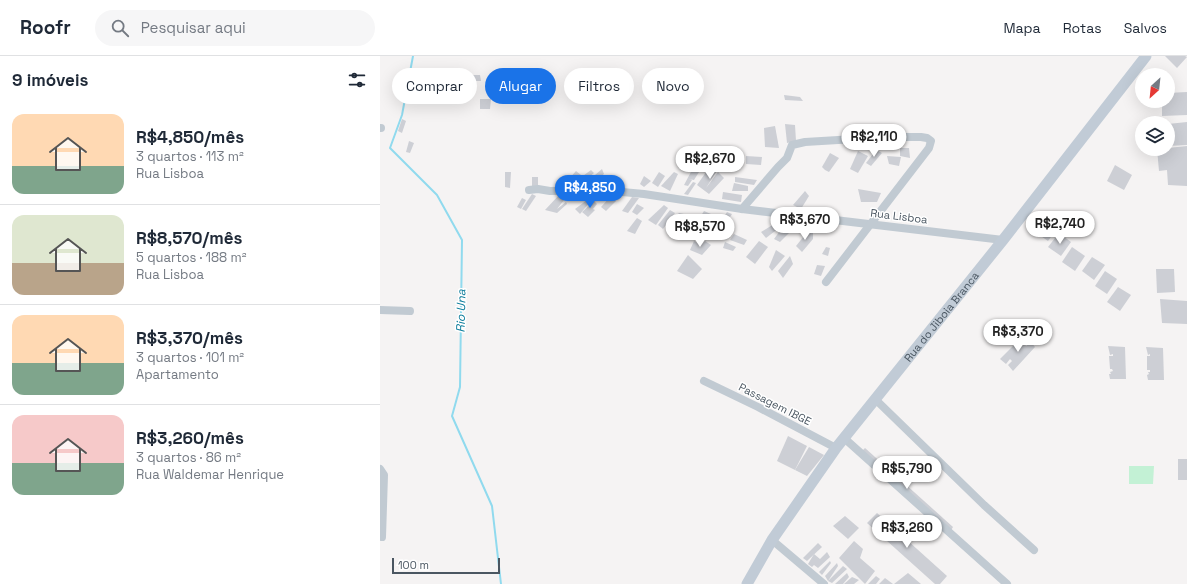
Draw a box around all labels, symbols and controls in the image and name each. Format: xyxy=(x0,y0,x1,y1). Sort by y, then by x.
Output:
search box xyxy=(95,10,375,46)
text: Roofr xyxy=(20,15,71,40)
icon: search xyxy=(109,17,131,39)
text: Pesquisar aqui xyxy=(141,18,246,37)
text: Mapa xyxy=(1003,19,1041,37)
text: Rotas xyxy=(1063,19,1102,37)
text: Salvos xyxy=(1124,19,1167,37)
chip: Comprar xyxy=(392,68,477,104)
chip: Alugar xyxy=(485,68,556,104)
chip: Filtros xyxy=(564,68,634,104)
chip: Novo xyxy=(642,68,704,104)
north arrow xyxy=(1135,68,1175,108)
map controls xyxy=(1135,68,1175,156)
text: 9 imóveis xyxy=(12,69,88,91)
icon: filters xyxy=(346,69,368,91)
button: layers xyxy=(1135,116,1175,156)
pin: R$2,110 xyxy=(837,124,911,158)
text: R$4,850/mês xyxy=(136,126,244,148)
text: R$2,110 xyxy=(850,128,898,145)
icon: home xyxy=(44,130,92,178)
pin: R$2,670 xyxy=(673,146,747,180)
text: 3 quartos · 113 m² xyxy=(136,148,244,165)
text: R$2,670 xyxy=(685,150,735,167)
text: Rua Lisboa xyxy=(136,165,204,182)
pin: R$4,850 xyxy=(553,175,627,209)
text: R$4,850 xyxy=(564,179,616,196)
street label: Rua Lisboa xyxy=(870,206,929,227)
pin: R$3,670 xyxy=(768,207,842,241)
text: R$3,670 xyxy=(779,211,831,228)
pin: R$2,740 xyxy=(1023,211,1097,245)
pin: R$8,570 xyxy=(663,214,737,248)
text: R$2,740 xyxy=(1035,215,1085,232)
text: R$8,570 xyxy=(675,218,725,235)
text: R$8,570/mês xyxy=(136,227,242,249)
icon: home xyxy=(44,231,92,279)
text: 5 quartos · 188 m² xyxy=(136,249,247,266)
text: Rua Lisboa xyxy=(136,266,204,283)
street label: Rua do Jiboia Branca xyxy=(901,268,982,365)
water label: Rio Una xyxy=(453,289,469,333)
pin: R$3,370 xyxy=(981,319,1055,353)
text: R$3,370 xyxy=(992,323,1044,340)
text: R$3,370/mês xyxy=(136,327,243,349)
icon: home xyxy=(44,331,92,379)
text: 3 quartos · 101 m² xyxy=(136,349,244,366)
text: Apartamento xyxy=(136,366,219,383)
street label: Passagem IBGE xyxy=(736,380,814,428)
text: R$3,260/mês xyxy=(136,427,244,449)
icon: home xyxy=(44,431,92,479)
text: 3 quartos · 86 m² xyxy=(136,449,241,466)
pin: R$5,790 xyxy=(870,456,944,490)
text: R$5,790 xyxy=(882,460,932,477)
text: Rua Waldemar Henrique xyxy=(136,466,284,483)
pin: R$3,260 xyxy=(870,515,944,549)
text: R$3,260 xyxy=(881,519,933,536)
scale bar xyxy=(392,556,500,575)
text: 100 m xyxy=(398,558,429,572)

